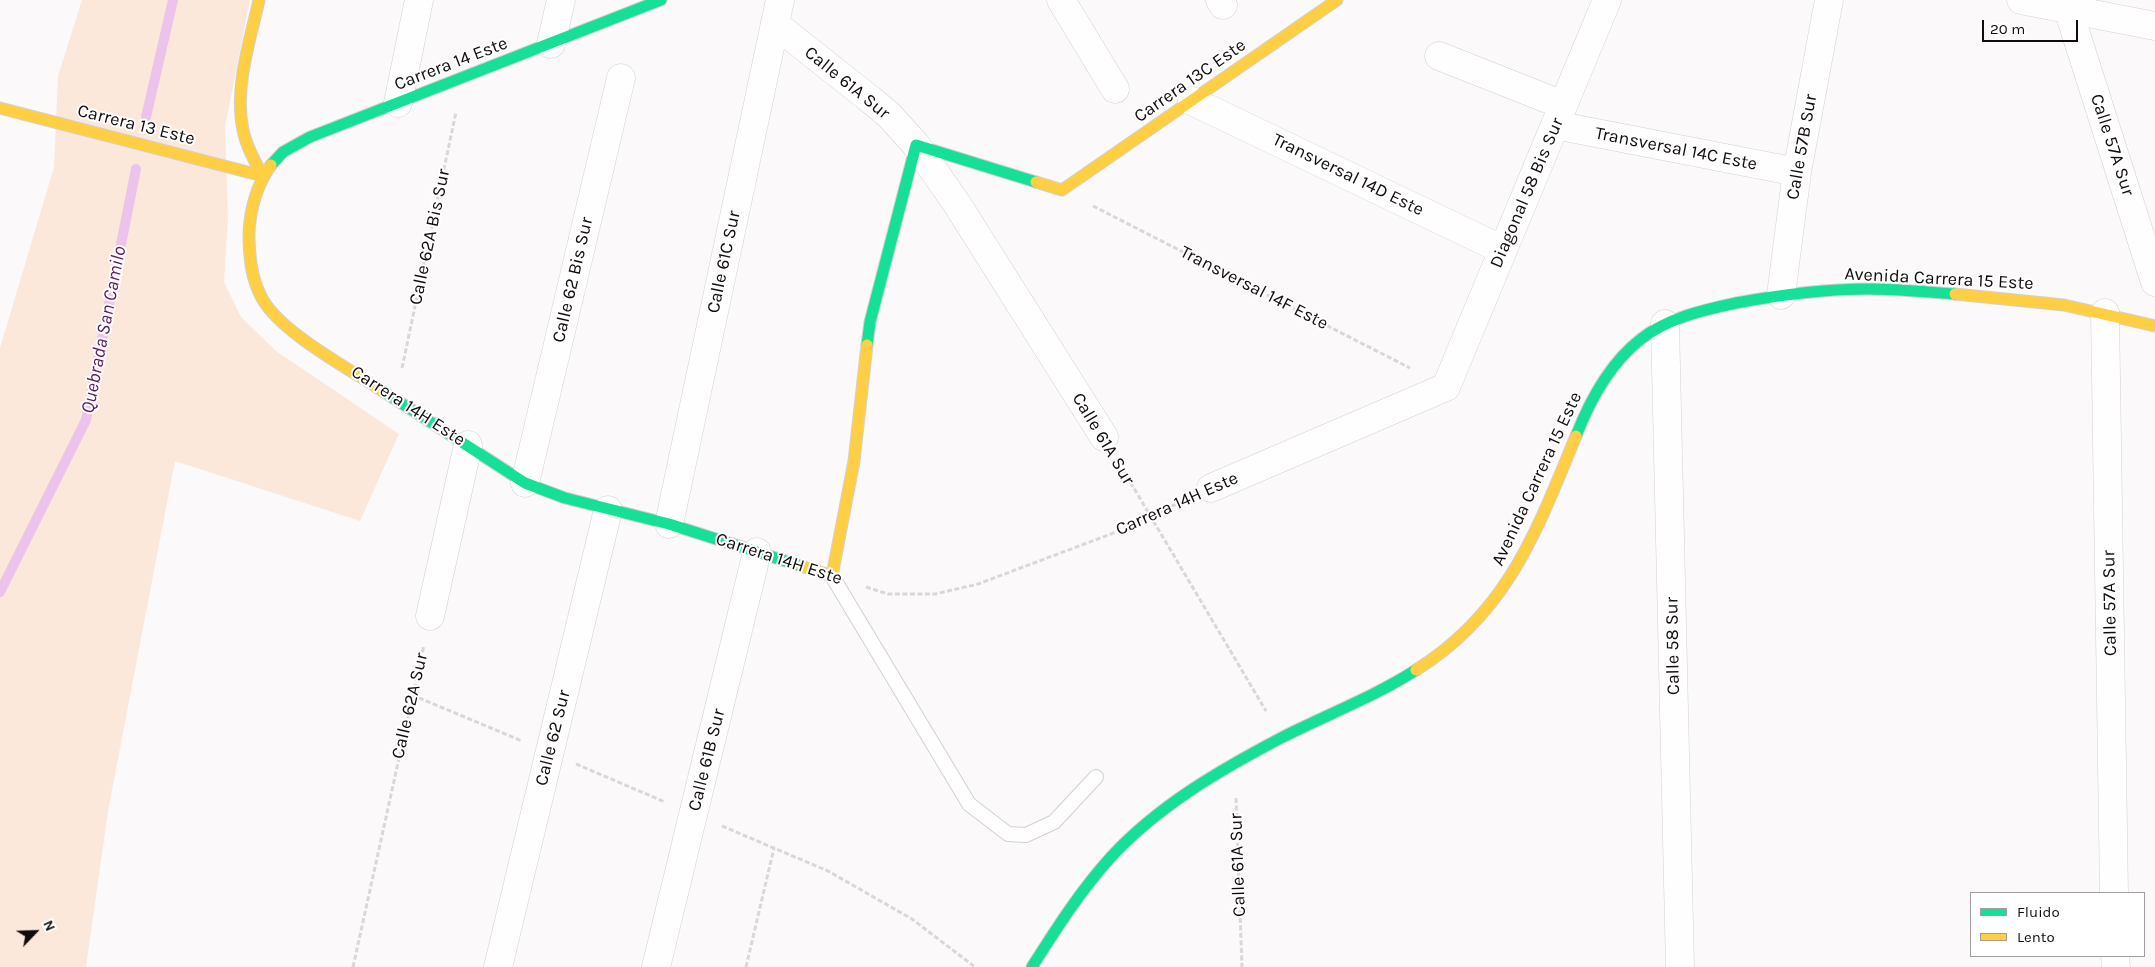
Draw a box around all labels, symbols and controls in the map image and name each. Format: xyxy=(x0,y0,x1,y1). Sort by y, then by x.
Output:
scale bar xyxy=(1985,10,2081,42)
text: 20 m xyxy=(1990,20,2025,38)
street label: Carrera 14 Este xyxy=(391,32,511,96)
street label: Carrera 13C Este xyxy=(1130,34,1250,128)
street label: Calle 61A Sur xyxy=(800,42,894,124)
street label: Calle 57A Sur xyxy=(2085,91,2139,199)
street label: Calle 57B Sur xyxy=(1782,92,1822,202)
street label: Carrera 13 Este xyxy=(75,100,197,150)
street label: Diagonal 58 Bis Sur xyxy=(1486,115,1568,271)
street label: Transversal 14C Este xyxy=(1593,123,1759,175)
street label: Transversal 14D Este xyxy=(1269,129,1427,221)
street label: Calle 62A Bis Sur xyxy=(405,167,455,307)
street label: Calle 61C Sur xyxy=(703,209,745,315)
street label: Calle 62 Bis Sur xyxy=(548,215,598,345)
street label: Transversal 14F Este xyxy=(1176,241,1332,335)
water label: Quebrada San Camilo xyxy=(77,245,131,415)
street label: Avenida Carrera 15 Este xyxy=(1844,263,2034,295)
street label: Carrera 14H Este xyxy=(347,361,469,451)
street label: Calle 61A Sur xyxy=(1067,389,1139,489)
street label: Avenida Carrera 15 Este xyxy=(1487,389,1587,569)
street label: Carrera 14H Este xyxy=(1112,467,1242,541)
street label: Carrera 14H Este xyxy=(713,528,845,590)
street label: Calle 57A Sur xyxy=(2098,550,2122,656)
street label: Calle 58 Sur xyxy=(1661,597,1685,695)
street label: Calle 62A Sur xyxy=(387,651,433,761)
street label: Calle 62 Sur xyxy=(531,688,575,788)
street label: Calle 61B Sur xyxy=(684,707,730,813)
street label: Calle 61A Sur xyxy=(1225,813,1251,917)
legend xyxy=(1970,892,2145,957)
text: Fluido xyxy=(2017,903,2060,921)
north arrow xyxy=(10,907,60,957)
text: N xyxy=(39,918,59,934)
text: Lento xyxy=(2017,928,2055,946)

